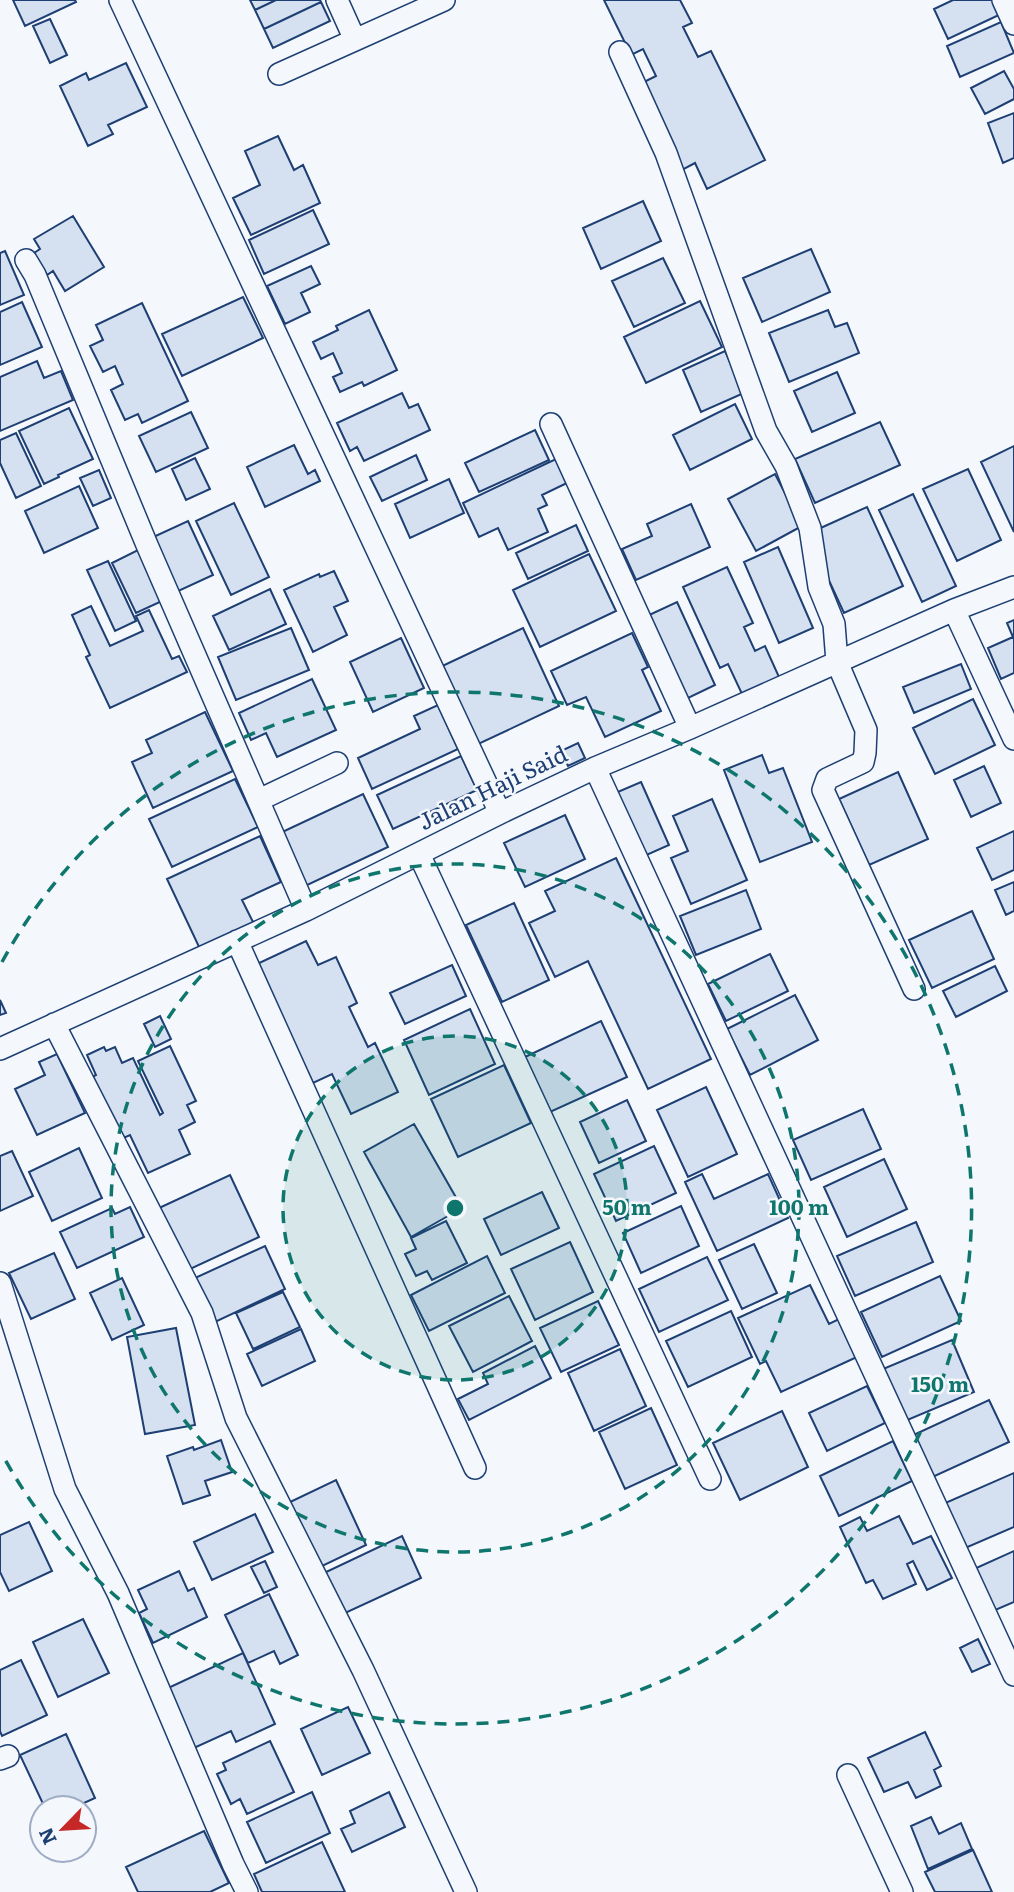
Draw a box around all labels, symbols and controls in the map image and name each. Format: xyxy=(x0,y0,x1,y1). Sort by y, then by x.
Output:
street label: Jalan Haji Said xyxy=(412,735,573,837)
text: 50 m xyxy=(602,1190,652,1221)
text: 100 m xyxy=(769,1190,829,1221)
centre of rings xyxy=(443,1196,467,1220)
text: 150 m xyxy=(911,1367,969,1398)
north arrow xyxy=(28,1794,98,1864)
text: N xyxy=(31,1823,63,1850)

